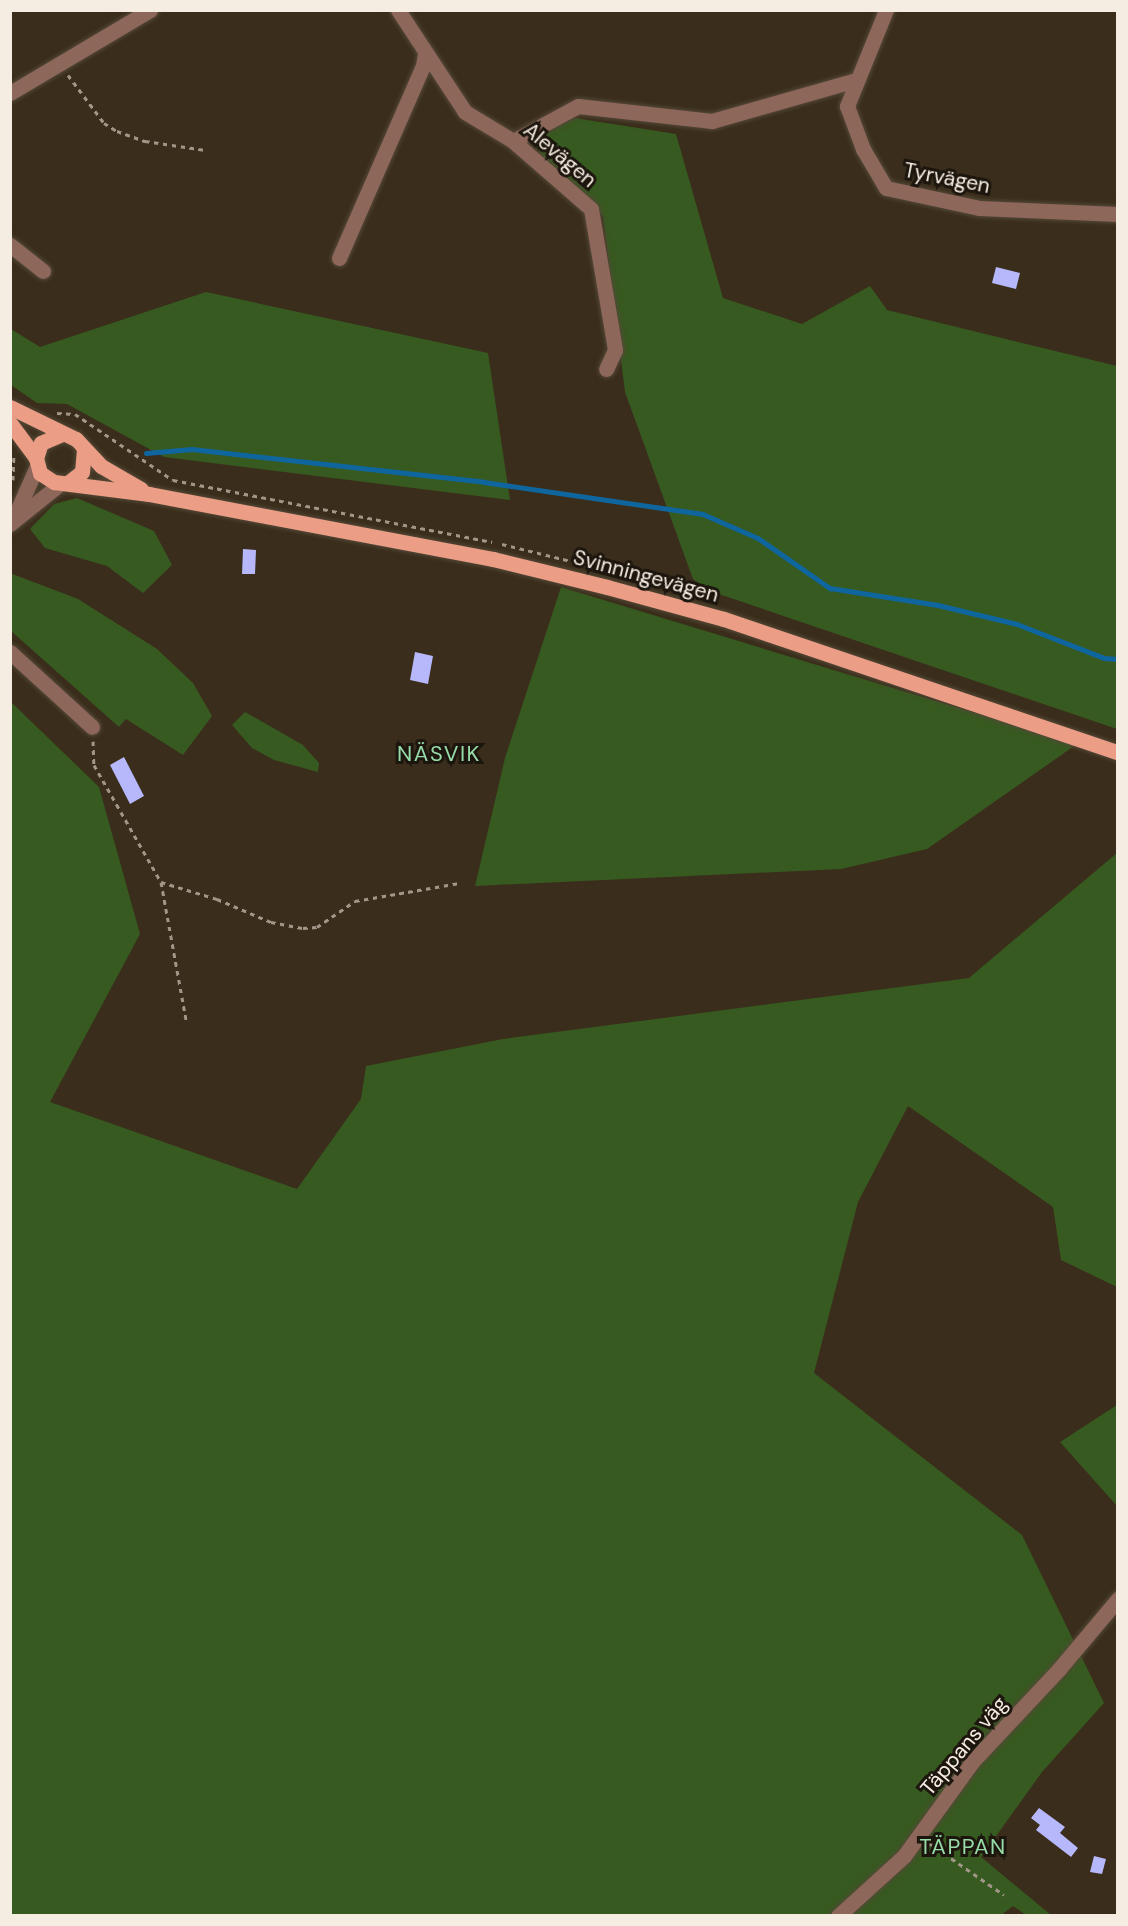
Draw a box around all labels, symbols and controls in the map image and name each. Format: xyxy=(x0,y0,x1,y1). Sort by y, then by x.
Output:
street label: Alevägen xyxy=(518,117,602,193)
street label: Tyrvägen xyxy=(902,157,992,199)
street label: Svinningevägen xyxy=(571,544,721,608)
district label: NÄSVIK xyxy=(397,741,481,767)
street label: Täppans väg xyxy=(915,1691,1013,1801)
district label: TÄPPAN xyxy=(919,1834,1007,1860)

